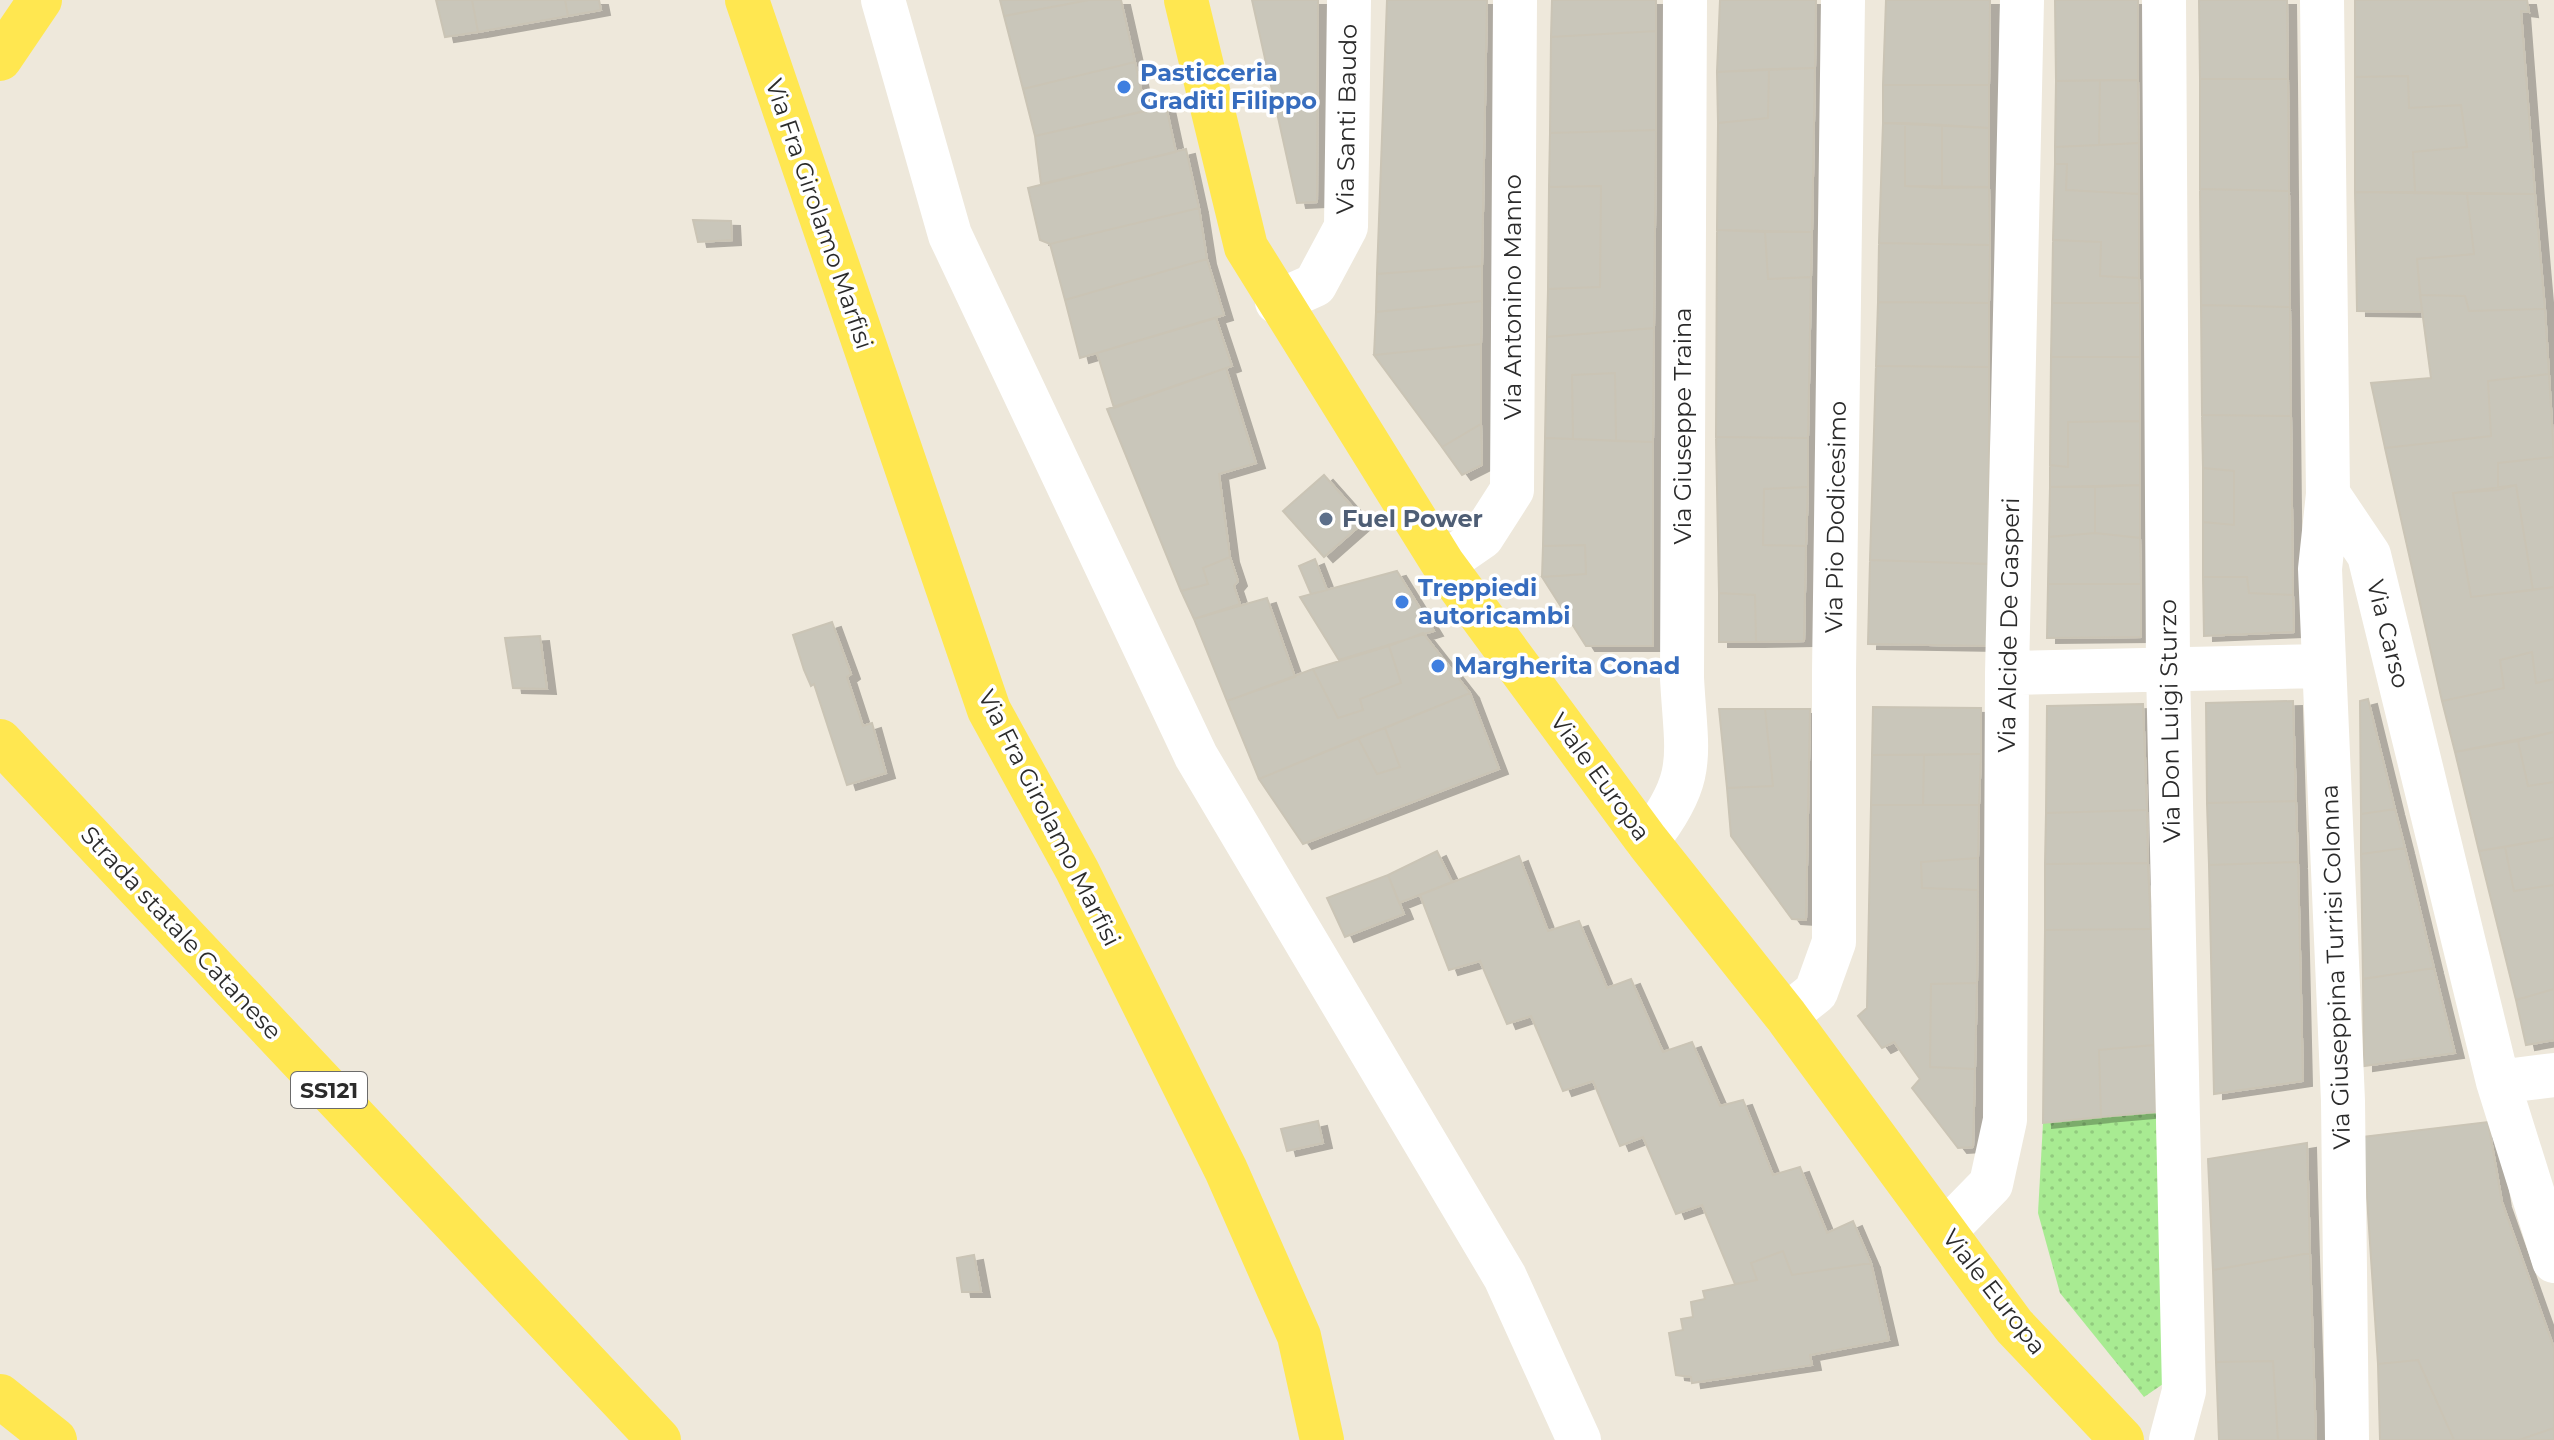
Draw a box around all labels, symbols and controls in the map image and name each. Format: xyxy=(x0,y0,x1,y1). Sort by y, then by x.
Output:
street label: Via Santi Baudo xyxy=(1330,23,1363,215)
place label: Pasticceria Graditi Filippo xyxy=(1140,58,1317,115)
street label: Via Fra Girolamo Marfisi xyxy=(760,75,879,353)
marker: Pasticceria Graditi Filippo xyxy=(1115,78,1133,96)
street label: Via Antonino Manno xyxy=(1498,174,1527,420)
street label: Via Giuseppe Traina xyxy=(1668,308,1697,545)
street label: Via Pio Dodicesimo xyxy=(1819,401,1852,633)
street label: Via Alcide De Gasperi xyxy=(1992,497,2025,753)
place label: Fuel Power xyxy=(1342,504,1483,533)
marker: Fuel Power xyxy=(1317,510,1335,528)
place label: Treppiedi autoricambi xyxy=(1418,573,1571,630)
street label: Via Carso xyxy=(2361,577,2416,691)
marker: Treppiedi autoricambi xyxy=(1393,593,1411,611)
street label: Via Don Luigi Sturzo xyxy=(2153,599,2186,843)
place label: Margherita Conad xyxy=(1454,651,1680,680)
marker: Margherita Conad xyxy=(1429,657,1447,675)
street label: Via Fra Girolamo Marfisi xyxy=(972,685,1127,951)
street label: Viale Europa xyxy=(1544,707,1656,846)
street label: Via Giuseppina Turrisi Colonna xyxy=(2315,784,2356,1150)
street label: Strada statale Catanese xyxy=(75,820,288,1045)
road number: SS121 xyxy=(291,1072,367,1108)
street label: Viale Europa xyxy=(1937,1223,2052,1360)

